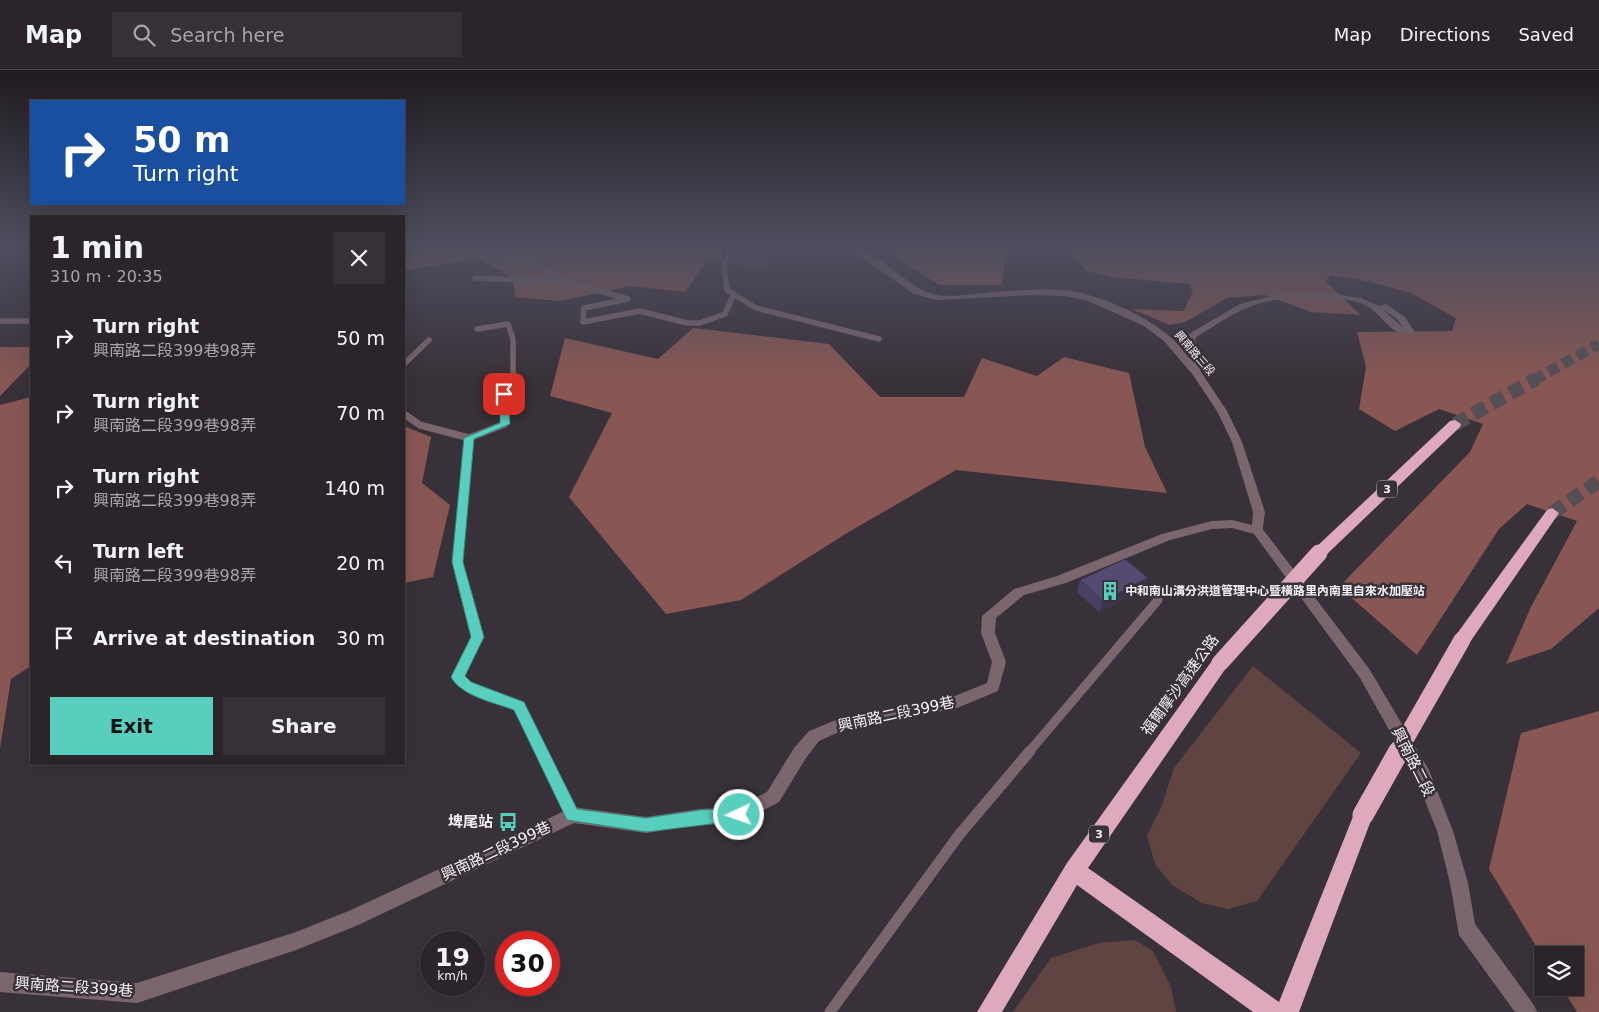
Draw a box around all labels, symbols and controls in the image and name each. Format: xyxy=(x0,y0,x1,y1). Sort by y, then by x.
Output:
search box xyxy=(112,12,462,57)
text: Map xyxy=(25,21,82,49)
icon: search xyxy=(130,21,158,49)
text: Search here xyxy=(170,24,284,46)
text: Map xyxy=(1334,24,1372,45)
text: Directions xyxy=(1400,24,1490,45)
text: Saved xyxy=(1518,24,1574,45)
icon: right xyxy=(50,120,115,185)
text: 50 m xyxy=(133,120,230,160)
text: Turn right xyxy=(133,161,238,186)
text: 1 min xyxy=(50,230,144,265)
button: close xyxy=(333,232,385,284)
text: 310 m · 20:35 xyxy=(50,267,163,286)
text: Turn right xyxy=(93,315,199,337)
icon: right xyxy=(50,324,78,352)
text: 50 m xyxy=(336,327,385,349)
street label: 興南路三段 xyxy=(1172,328,1218,378)
text: 興南路二段399巷98弄 xyxy=(93,341,256,360)
pin xyxy=(483,373,525,415)
icon: arrive xyxy=(490,380,518,408)
text: Turn right xyxy=(93,390,199,412)
icon: right xyxy=(50,399,78,427)
text: 70 m xyxy=(336,402,385,424)
text: 興南路二段399巷98弄 xyxy=(93,416,256,435)
text: Turn right xyxy=(93,465,199,487)
icon: right xyxy=(50,474,78,502)
text: 140 m xyxy=(324,477,385,499)
road number: 3 xyxy=(1377,480,1397,498)
text: 興南路二段399巷98弄 xyxy=(93,491,256,510)
text: Turn left xyxy=(93,540,184,562)
icon: left xyxy=(50,549,78,577)
text: 20 m xyxy=(336,552,385,574)
text: 興南路二段399巷98弄 xyxy=(93,566,256,585)
building icon: 中和南山溝分洪道管理中心暨橫路里內南里自來水加壓站 xyxy=(1099,580,1121,602)
place label: 中和南山溝分洪道管理中心暨橫路里內南里自來水加壓站 xyxy=(1125,584,1425,598)
icon: arrive xyxy=(50,624,78,652)
text: Arrive at destination xyxy=(93,627,315,649)
text: 30 m xyxy=(336,627,385,649)
street label: 福爾摩沙高速公路 xyxy=(1137,631,1223,739)
street label: 興南路二段399巷 xyxy=(836,693,956,735)
button: Exit xyxy=(50,697,213,755)
button: Share xyxy=(223,697,385,755)
street label: 興南路二段 xyxy=(1388,724,1438,800)
position arrow xyxy=(712,788,764,840)
bus stop icon: 埤尾站 xyxy=(497,811,519,833)
place label: 埤尾站 xyxy=(448,813,493,831)
street label: 興南路二段399巷 xyxy=(438,818,554,884)
road number: 3 xyxy=(1089,826,1109,842)
speed limit sign: 30 xyxy=(495,931,560,996)
text: 19 xyxy=(435,943,470,972)
map controls xyxy=(1534,946,1584,996)
button: layers xyxy=(1534,946,1584,996)
text: km/h xyxy=(437,969,468,983)
street label: 興南路二段399巷 xyxy=(14,974,134,1000)

